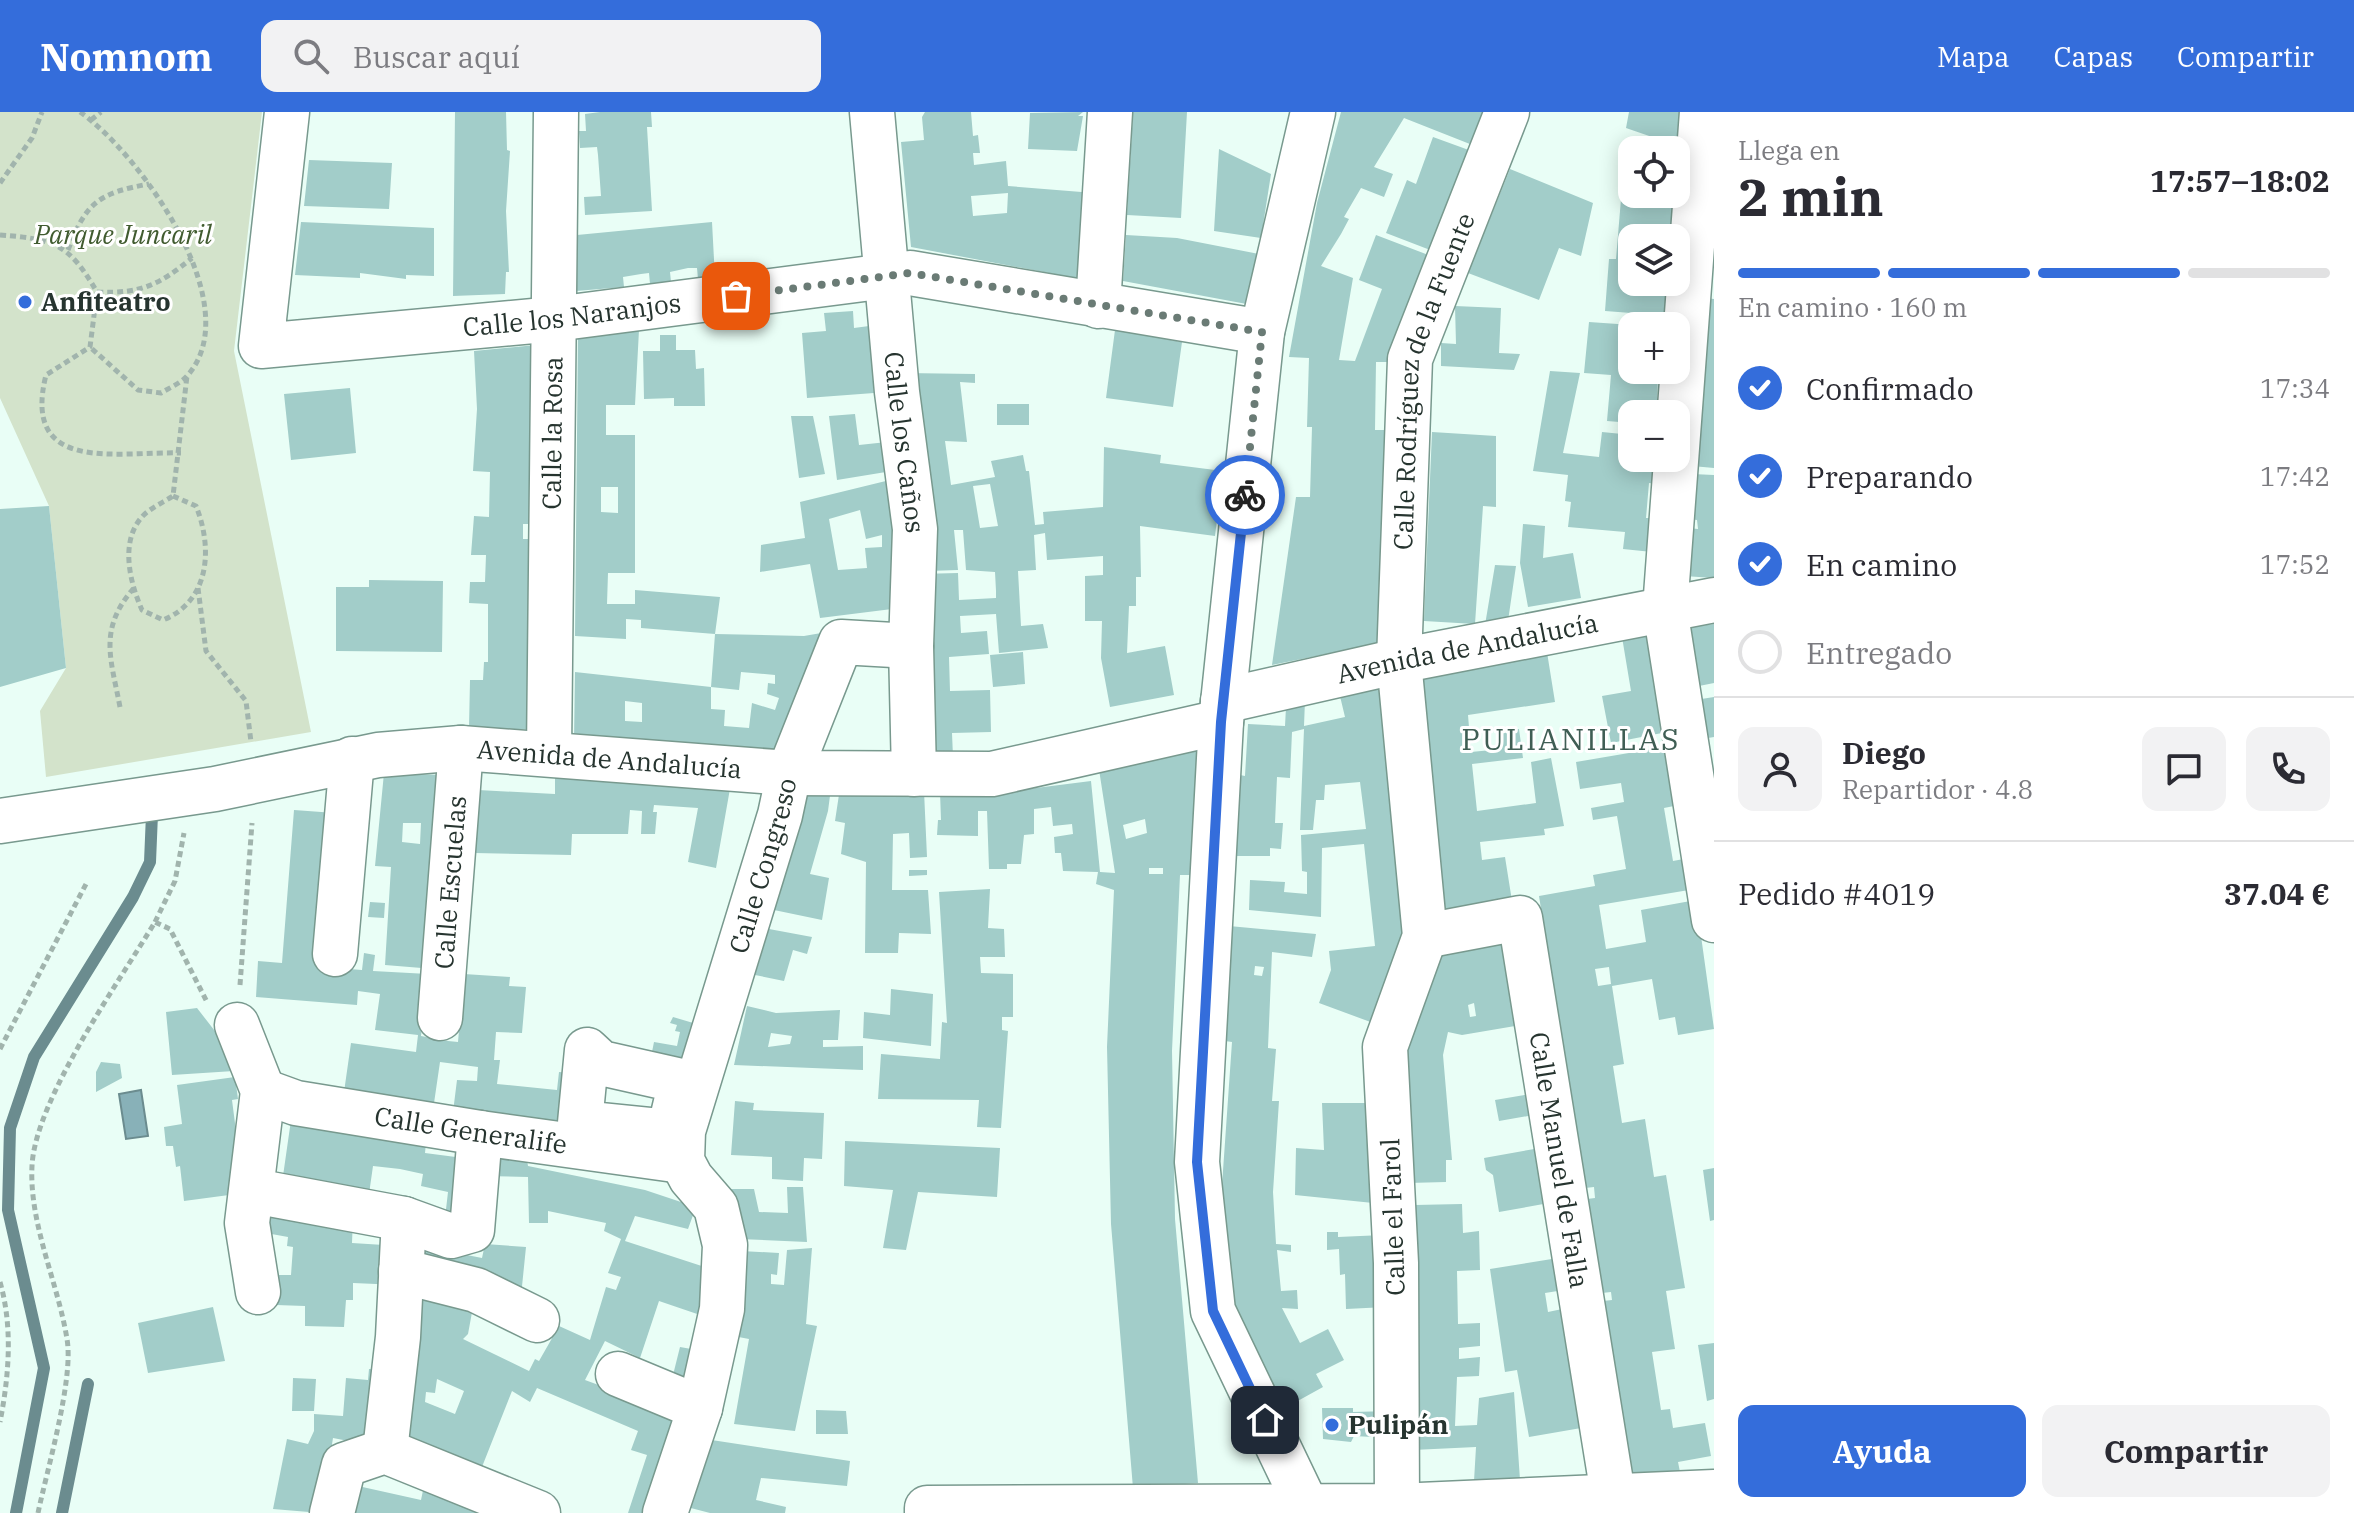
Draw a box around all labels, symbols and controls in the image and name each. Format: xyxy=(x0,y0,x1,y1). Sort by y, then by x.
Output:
search box xyxy=(261,20,821,92)
text: Nomnom xyxy=(40,32,213,81)
icon: search xyxy=(289,34,333,78)
text: Buscar aquí xyxy=(353,37,520,76)
text: Mapa xyxy=(1937,38,2010,75)
text: Capas xyxy=(2054,38,2133,75)
text: Compartir xyxy=(2177,38,2314,75)
text: Llega en xyxy=(1738,133,1840,167)
map controls xyxy=(1618,136,1690,472)
button: locate xyxy=(1618,136,1690,208)
text: 17:57–18:02 xyxy=(2150,161,2330,200)
text: 2 min xyxy=(1738,163,1884,230)
street label: Calle Rodríguez de la Fuente xyxy=(1385,208,1482,550)
park label: Parque Juncaril xyxy=(33,217,212,251)
button: layers xyxy=(1618,224,1690,296)
pin xyxy=(702,262,770,330)
icon: bag xyxy=(714,274,758,318)
place label: Anfiteatro xyxy=(41,284,171,318)
street label: Calle los Naranjos xyxy=(461,285,683,343)
text: En camino · 160 m xyxy=(1738,290,1967,324)
marker: Anfiteatro xyxy=(16,293,34,311)
button: + xyxy=(1618,312,1690,384)
street label: Calle los Caños xyxy=(877,350,933,535)
street label: Calle la Rosa xyxy=(534,356,569,510)
icon: check xyxy=(1738,366,1782,410)
text: Confirmado xyxy=(1806,369,1974,408)
text: 17:34 xyxy=(2260,371,2330,405)
button: − xyxy=(1618,400,1690,472)
icon: check xyxy=(1738,454,1782,498)
courier xyxy=(1205,455,1285,535)
text: Preparando xyxy=(1806,457,1973,496)
text: 17:42 xyxy=(2260,459,2330,493)
icon: bike xyxy=(1223,473,1267,517)
icon: check xyxy=(1738,542,1782,586)
text: En camino xyxy=(1806,545,1957,584)
text: 17:52 xyxy=(2260,547,2330,581)
street label: Avenida de Andalucía xyxy=(1333,605,1601,691)
text: Entregado xyxy=(1806,633,1952,672)
district label: PULIANILLAS xyxy=(1461,719,1681,758)
button: person xyxy=(1738,727,1822,811)
button: chat xyxy=(2142,727,2226,811)
button: phone xyxy=(2246,727,2330,811)
street label: Avenida de Andalucía xyxy=(476,731,743,785)
text: Diego xyxy=(1842,733,1926,772)
text: Repartidor · 4.8 xyxy=(1842,772,2033,806)
street label: Calle Congreso xyxy=(721,775,803,957)
street label: Calle Escuelas xyxy=(426,794,473,970)
text: Pedido #4019 xyxy=(1738,874,1935,913)
text: 37.04 € xyxy=(2224,874,2330,913)
street label: Calle Manuel de Falla xyxy=(1523,1029,1597,1291)
street label: Calle Generalife xyxy=(372,1098,569,1161)
street label: Calle el Farol xyxy=(1372,1138,1412,1296)
pin xyxy=(1231,1386,1299,1454)
icon: home xyxy=(1243,1398,1287,1442)
button: Ayuda xyxy=(1738,1405,2026,1497)
button: Compartir xyxy=(2042,1405,2330,1497)
place label: Pulipán xyxy=(1348,1407,1449,1441)
marker: Pulipán xyxy=(1323,1416,1341,1434)

